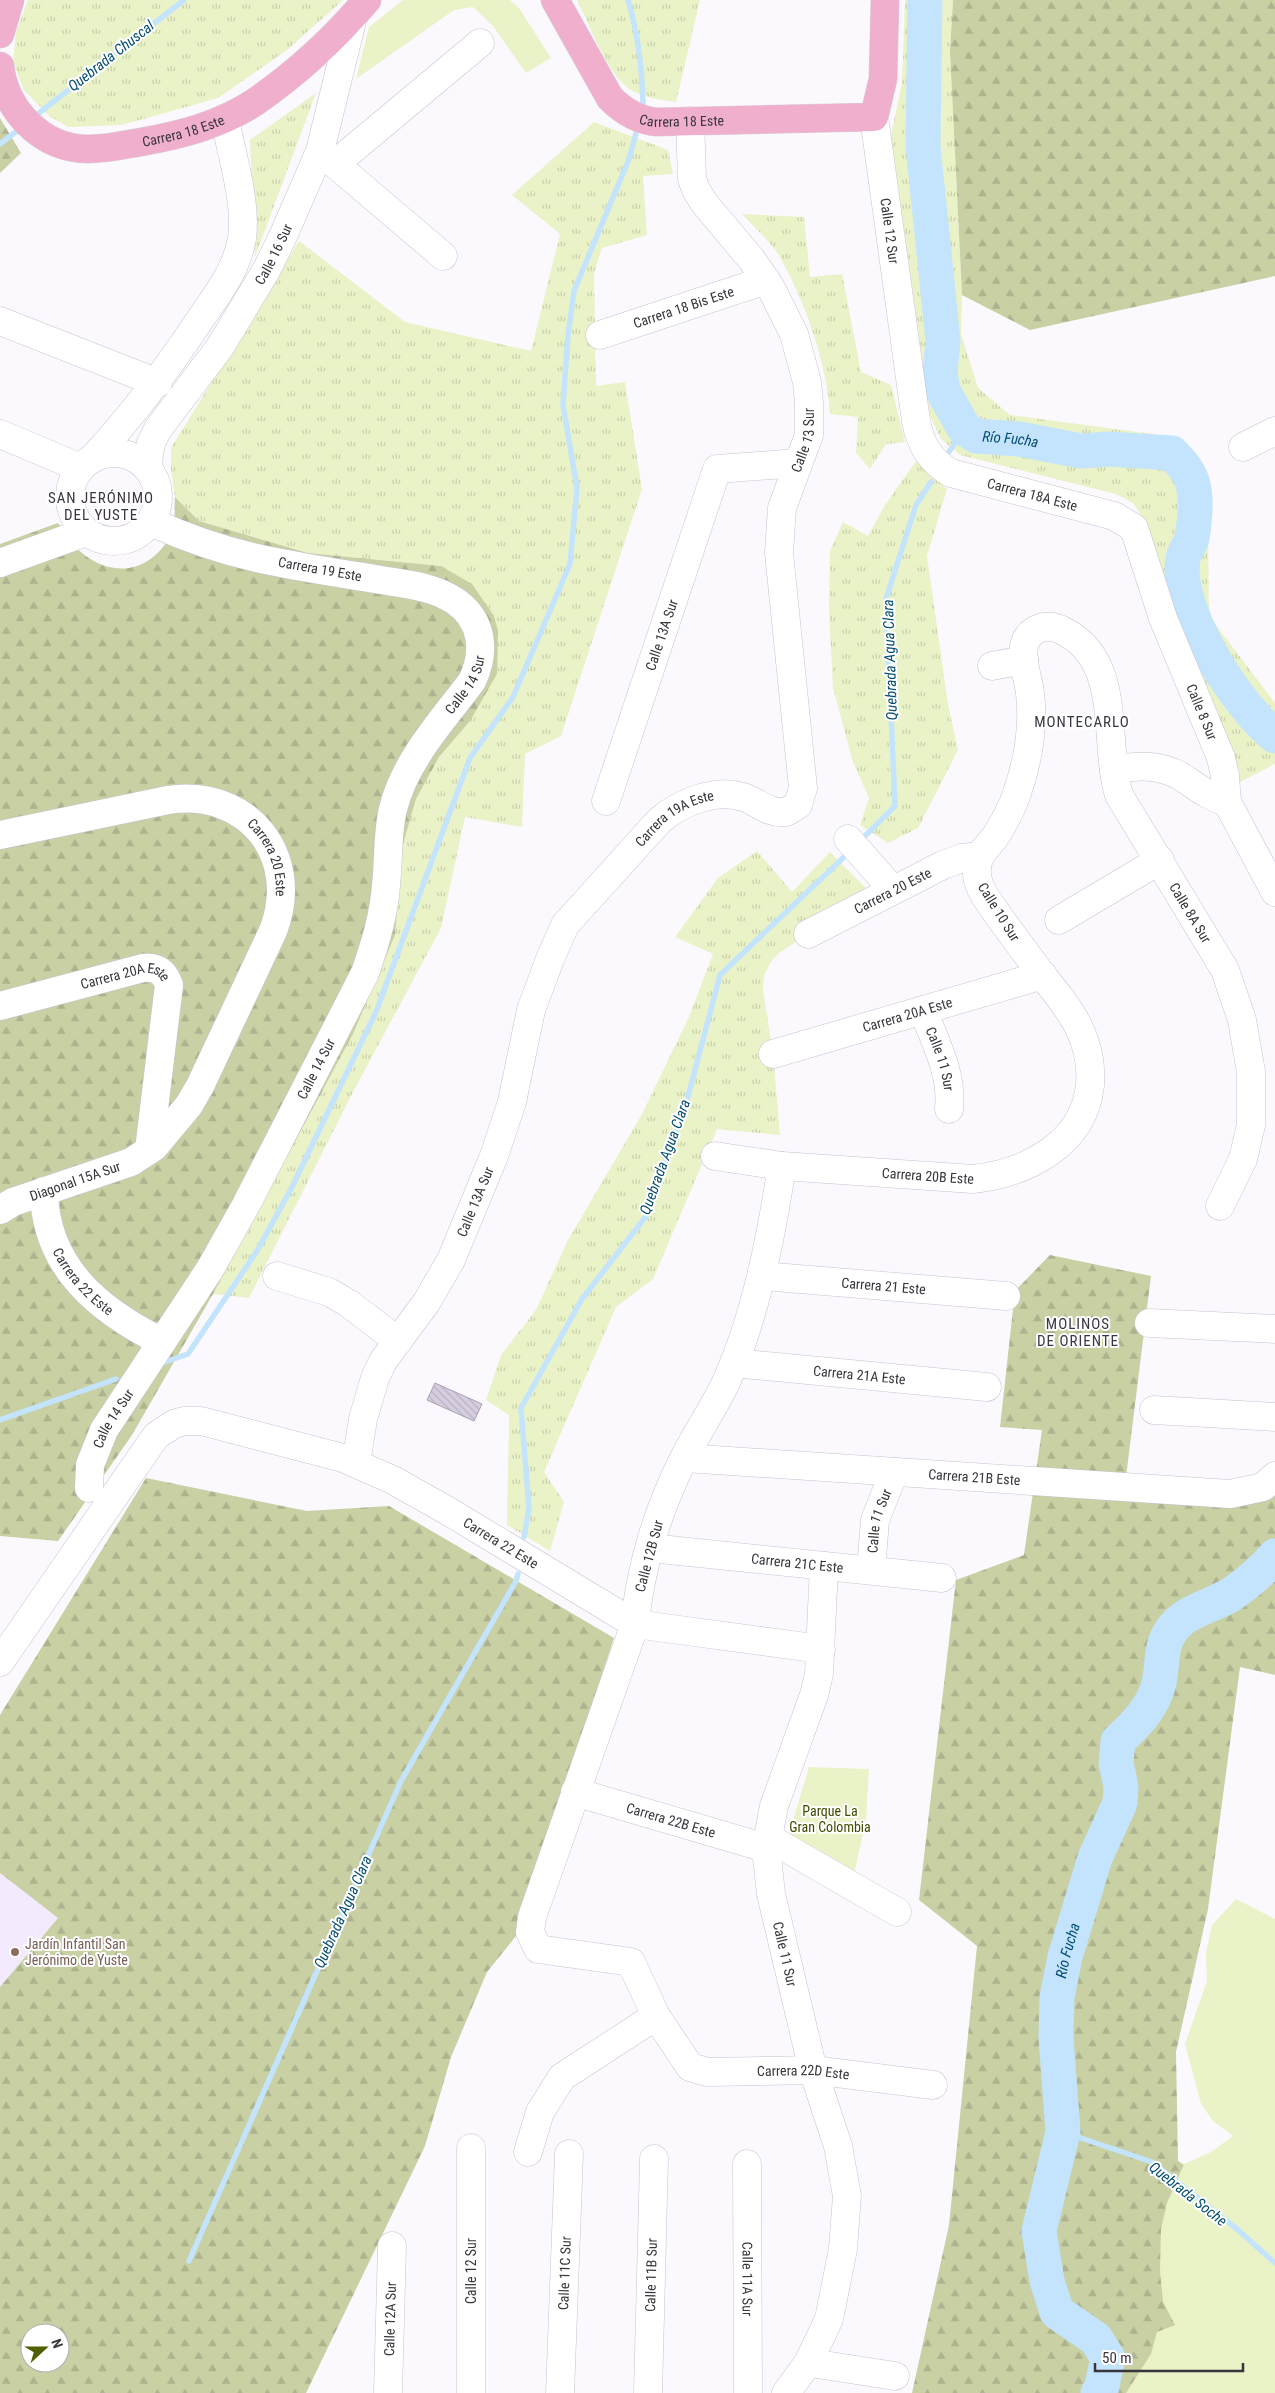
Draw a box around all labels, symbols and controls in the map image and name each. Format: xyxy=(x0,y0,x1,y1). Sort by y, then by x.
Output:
water label: Quebrada Chuscal xyxy=(64,16,158,95)
street label: Carrera 18 Este xyxy=(141,111,227,150)
street label: Carrera 18 Este xyxy=(637,111,725,130)
street label: Calle 12 Sur xyxy=(877,197,902,265)
street label: Calle 16 Sur xyxy=(251,221,295,288)
street label: Carrera 18 Bis Este xyxy=(631,283,736,331)
street label: Calle 13 Sur xyxy=(788,408,817,475)
water label: Río Fucha xyxy=(982,427,1040,452)
street label: Carrera 18A Este xyxy=(985,475,1080,514)
district label: SAN JERÓNIMO DEL YUSTE xyxy=(48,489,154,524)
street label: Carrera 19 Este xyxy=(277,554,363,584)
street label: Calle 13A Sur xyxy=(642,597,681,673)
water label: Quebrada Agua Clara xyxy=(879,599,901,721)
street label: Calle 14 Sur xyxy=(442,654,488,717)
street label: Calle 8 Sur xyxy=(1183,681,1221,742)
district label: MONTECARLO xyxy=(1034,713,1130,731)
street label: Carrera 19A Este xyxy=(632,787,716,850)
street label: Carrera 20 Este xyxy=(244,815,289,897)
street label: Carrera 20 Este xyxy=(851,864,934,917)
street label: Calle 10 Sur xyxy=(975,880,1023,944)
street label: Calle 8A Sur xyxy=(1166,880,1215,946)
street label: Carrera 20A Este xyxy=(79,960,174,992)
street label: Carrera 20A Este xyxy=(861,994,955,1035)
street label: Calle 11 Sur xyxy=(923,1024,957,1091)
street label: Calle 14 Sur xyxy=(294,1036,338,1102)
water label: Quebrada Agua Clara xyxy=(636,1097,694,1217)
street label: Diagonal 15A Sur xyxy=(27,1158,123,1204)
street label: Calle 13A Sur xyxy=(453,1164,497,1239)
street label: Carrera 20B Este xyxy=(881,1165,975,1187)
street label: Carrera 22 Este xyxy=(50,1245,117,1319)
street label: Carrera 21 Este xyxy=(841,1275,927,1297)
district label: MOLINOS DE ORIENTE xyxy=(1037,1315,1119,1350)
street label: Carrera 21A Este xyxy=(812,1363,907,1387)
street label: Calle 14 Sur xyxy=(90,1386,137,1450)
street label: Carrera 21B Este xyxy=(928,1466,1021,1488)
street label: Calle 11 Sur xyxy=(864,1486,895,1554)
street label: Carrera 22 Este xyxy=(461,1514,542,1572)
street label: Calle 12B Sur xyxy=(632,1518,666,1594)
street label: Carrera 21C Este xyxy=(750,1550,845,1576)
street label: Carrera 22B Este xyxy=(624,1799,718,1841)
park label: Parque La Gran Colombia xyxy=(789,1803,871,1835)
water label: Quebrada Agua Clara xyxy=(310,1853,376,1971)
street label: Calle 11 Sur xyxy=(770,1920,800,1988)
water label: Río Fucha xyxy=(1052,1921,1084,1980)
place label: Jardín Infantil San Jerónimo de Yuste xyxy=(25,1936,128,1968)
marker: Jardín Infantil San Jerónimo de Yuste xyxy=(9,1946,21,1958)
street label: Carrera 22D Este xyxy=(757,2062,851,2083)
water label: Quebrada Soche xyxy=(1145,2158,1231,2230)
street label: Calle 11C Sur xyxy=(555,2236,574,2310)
street label: Calle 12 Sur xyxy=(463,2238,479,2304)
street label: Calle 11B Sur xyxy=(642,2238,660,2312)
street label: Calle 11A Sur xyxy=(739,2242,756,2316)
street label: Calle 12A Sur xyxy=(381,2282,399,2356)
north arrow xyxy=(20,2323,70,2373)
text: N xyxy=(48,2336,66,2350)
scale bar xyxy=(1095,2340,1242,2372)
text: 50 m xyxy=(1102,2349,1132,2367)

